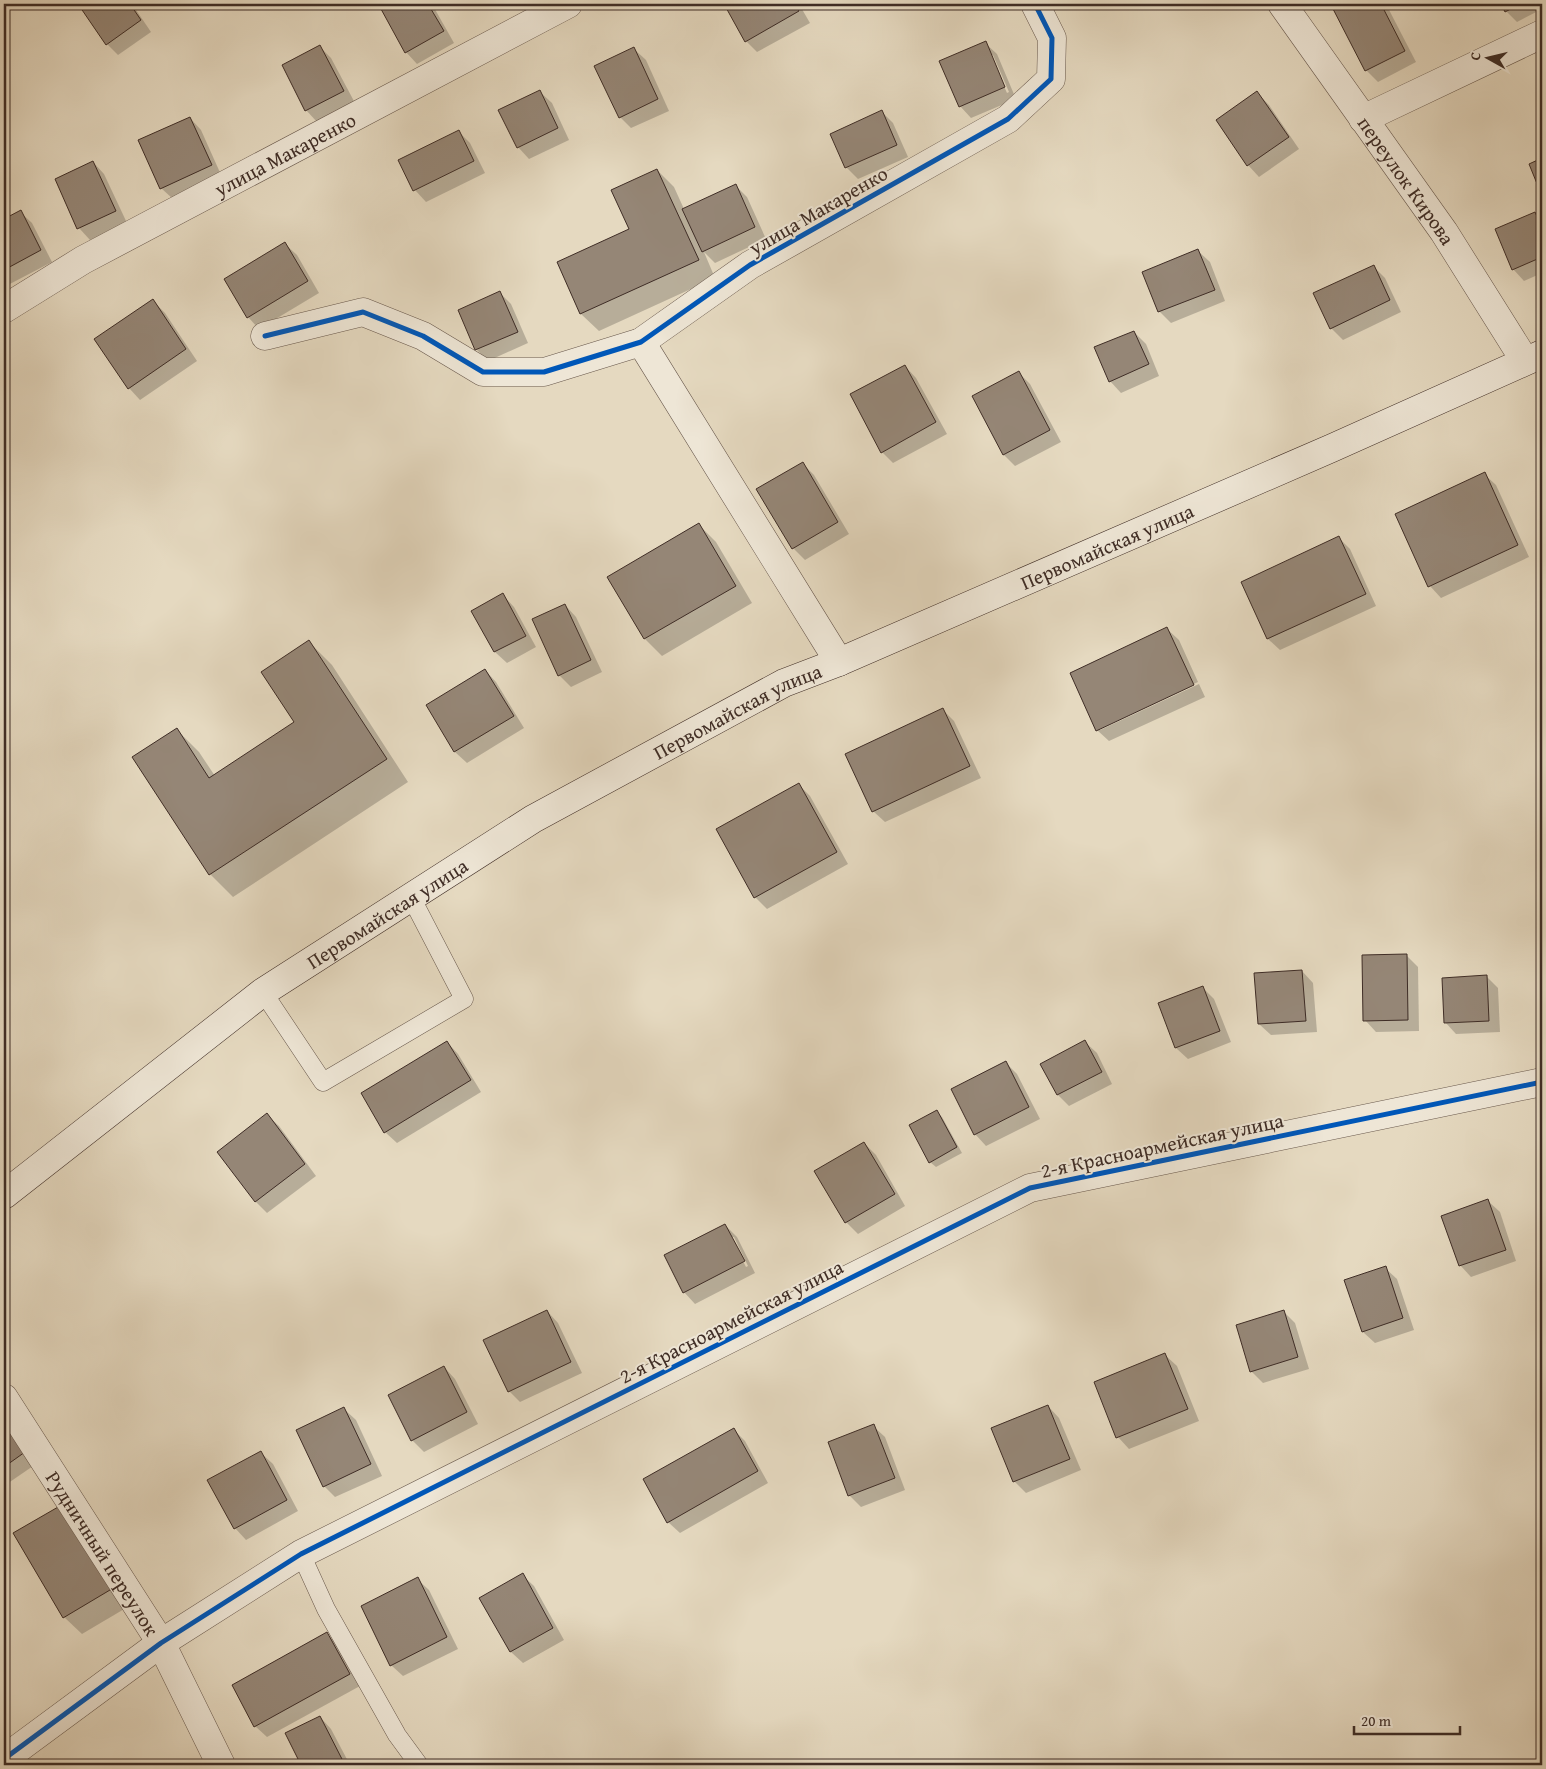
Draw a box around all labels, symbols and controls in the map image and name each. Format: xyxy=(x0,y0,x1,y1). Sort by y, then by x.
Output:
north arrow xyxy=(1464,32,1514,82)
text: С xyxy=(1465,51,1486,62)
street label: улица Макаренко xyxy=(208,104,360,203)
street label: переулок Кирова xyxy=(1351,110,1463,250)
street label: улица Макаренко xyxy=(742,158,893,262)
street label: Первомайская улица xyxy=(1016,495,1198,596)
street label: Первомайская улица xyxy=(648,655,826,766)
street label: Первомайская улица xyxy=(300,850,473,975)
street label: 2-я Красноармейская улица xyxy=(1038,1105,1287,1185)
street label: 2-я Красноармейская улица xyxy=(614,1252,848,1390)
street label: Рудничный переулок xyxy=(40,1465,167,1641)
scale bar xyxy=(1354,1704,1460,1736)
text: 20 m xyxy=(1361,1710,1392,1731)

